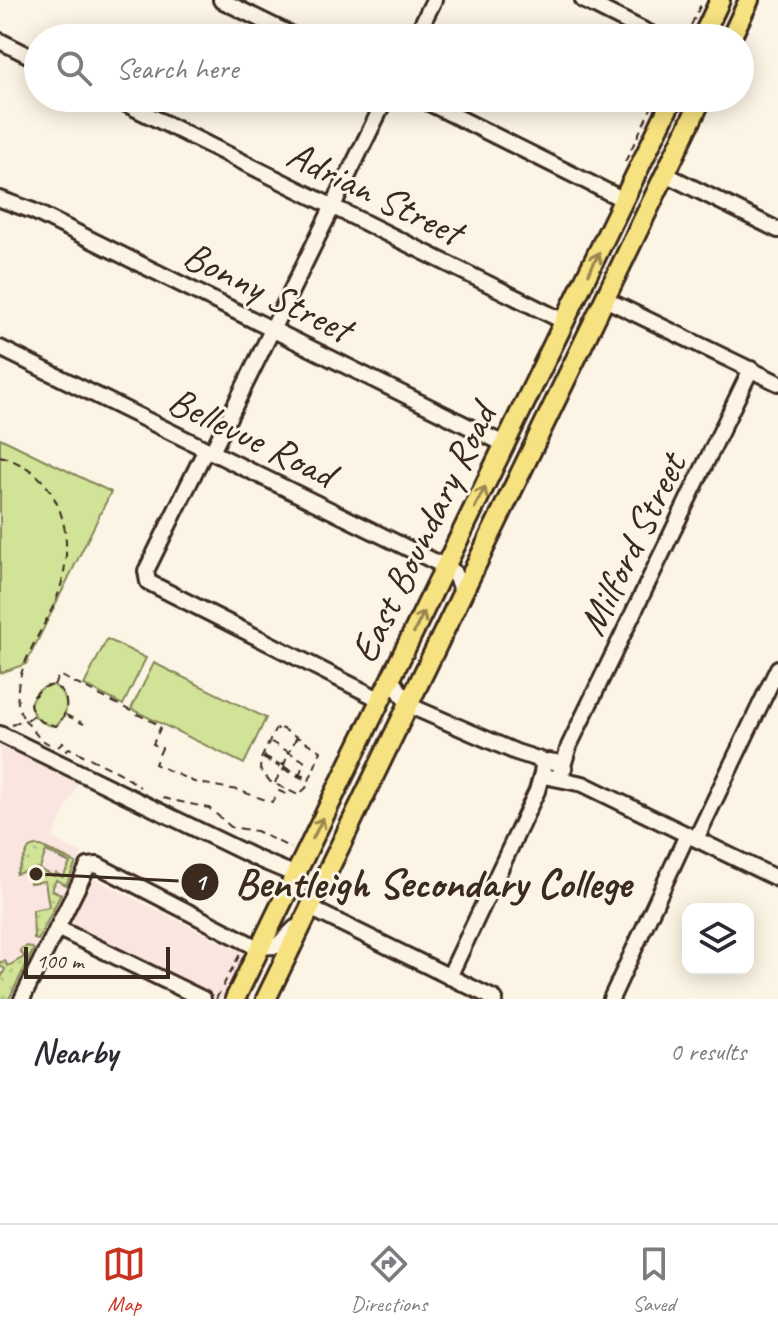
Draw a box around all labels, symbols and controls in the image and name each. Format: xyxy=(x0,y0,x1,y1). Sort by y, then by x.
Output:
search box xyxy=(24,24,754,112)
icon: search xyxy=(52,46,96,90)
text: Search here xyxy=(116,49,238,87)
street label: Adrian Street xyxy=(279,129,475,259)
street label: Bonny Street xyxy=(175,230,365,356)
one-way arrow xyxy=(587,251,602,275)
street label: Bellevue Road xyxy=(160,375,348,501)
street label: East Boundary Road xyxy=(339,390,510,671)
street label: Milford Street xyxy=(567,442,699,643)
one-way arrow xyxy=(473,485,489,509)
one-way arrow xyxy=(412,611,427,635)
one-way arrow xyxy=(311,817,326,841)
callout: Bentleigh Secondary College xyxy=(180,849,647,915)
text: Bentleigh Secondary College xyxy=(235,857,634,910)
text: 1 xyxy=(195,867,209,897)
map controls xyxy=(682,903,754,975)
button: layers xyxy=(682,903,754,975)
scale bar xyxy=(24,943,170,979)
text: 100 m xyxy=(36,947,83,975)
text: Nearby xyxy=(32,1030,118,1073)
text: 0 results xyxy=(670,1035,746,1068)
tab: Map xyxy=(102,1242,146,1318)
tab: Directions xyxy=(351,1242,427,1318)
tab: Saved xyxy=(632,1242,676,1318)

